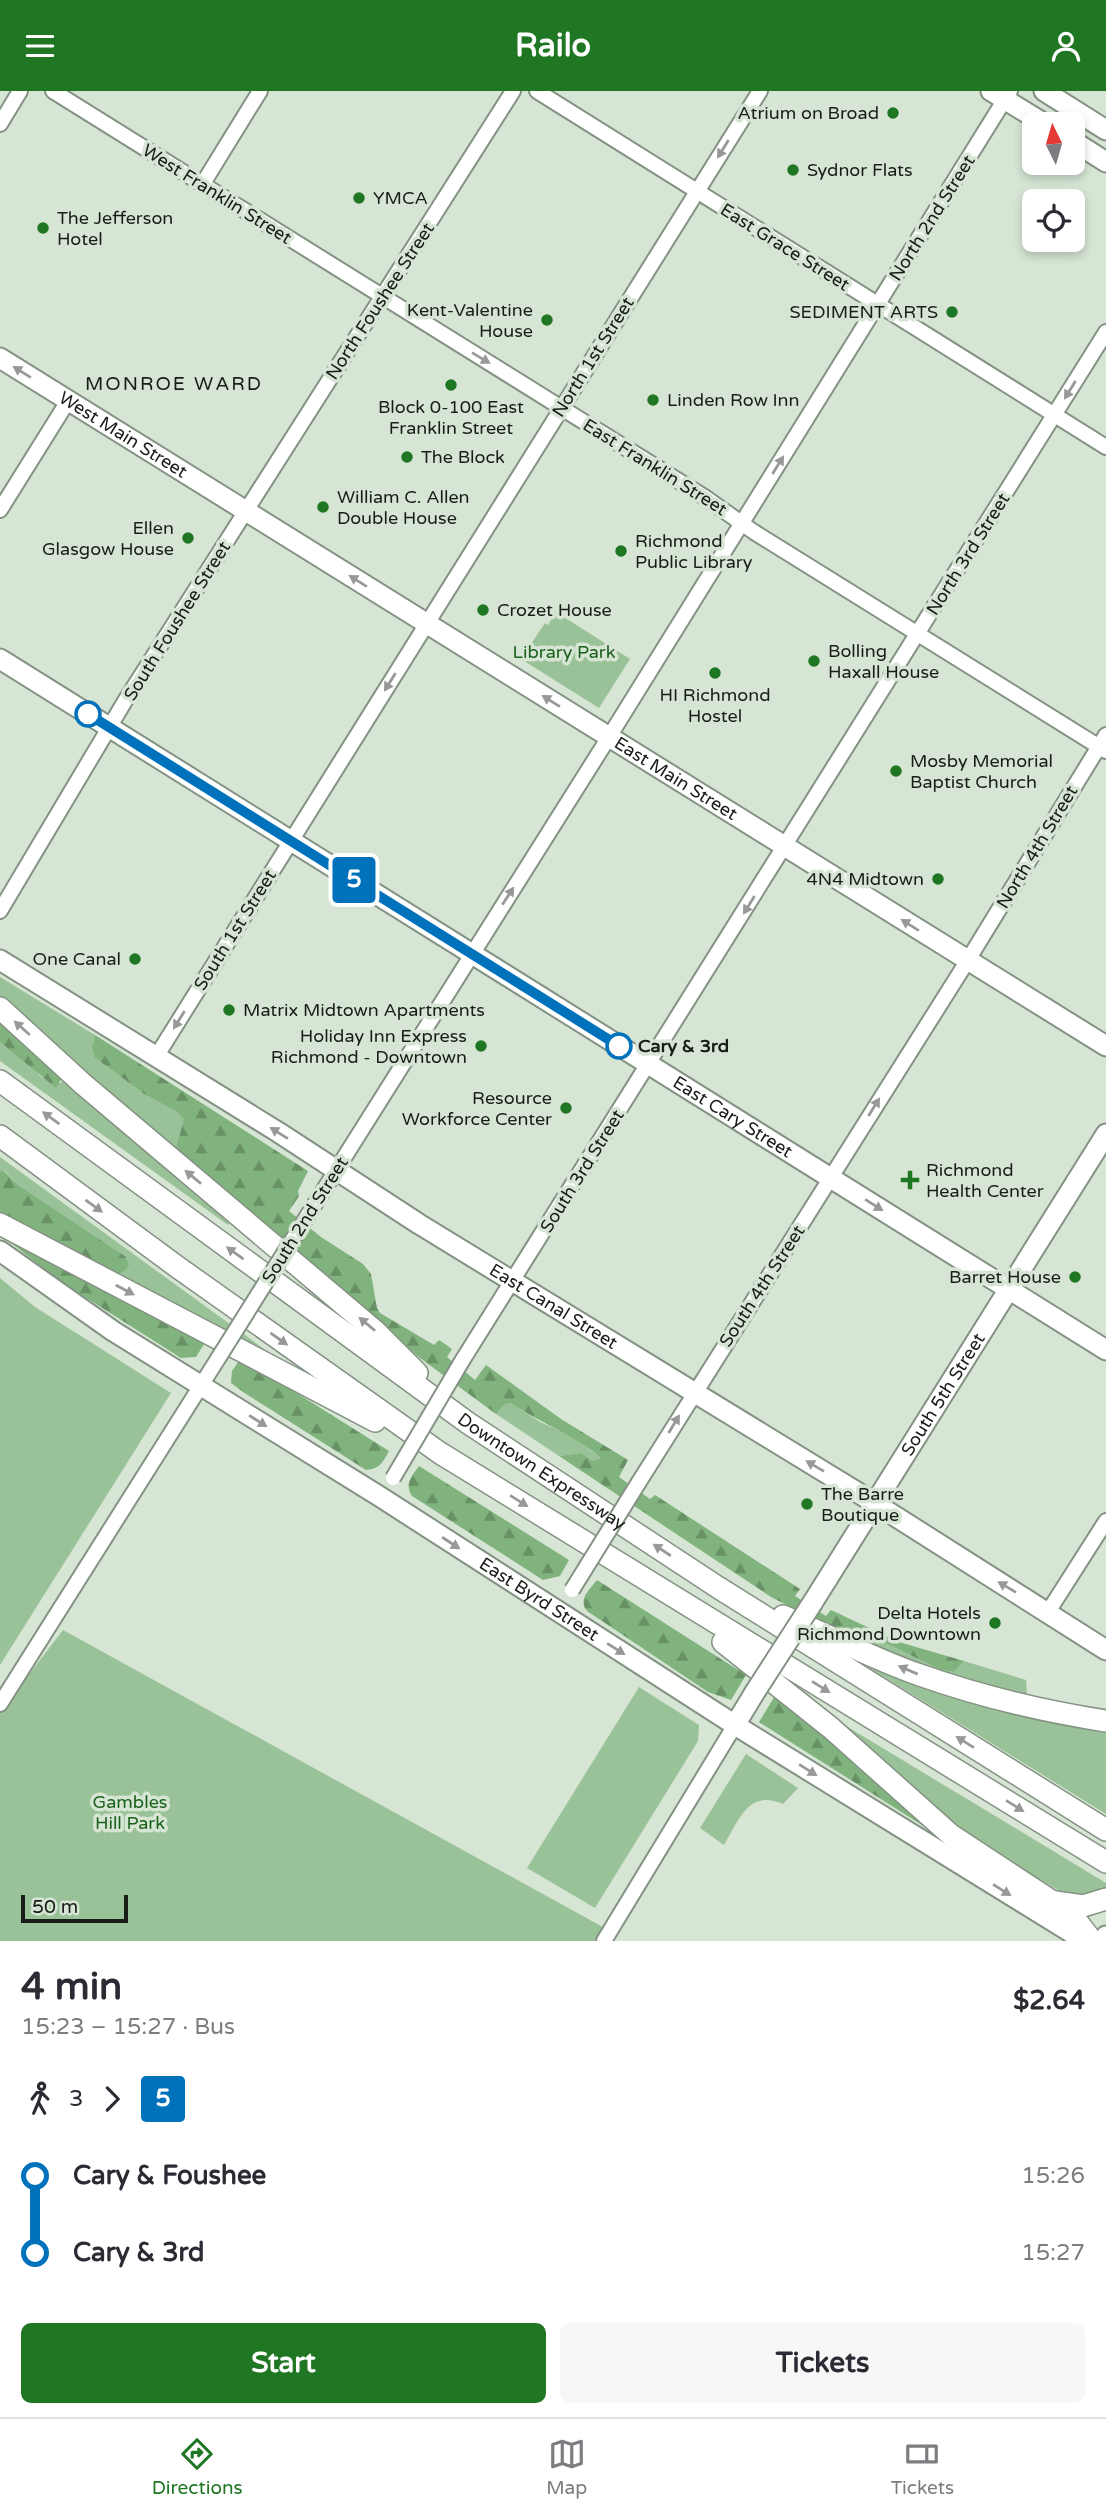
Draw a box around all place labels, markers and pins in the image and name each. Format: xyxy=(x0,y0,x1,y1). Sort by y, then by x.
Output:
place label: Atrium on Broad xyxy=(738,102,879,124)
marker: Atrium on Broad xyxy=(885,105,901,121)
place label: Sydnor Flats xyxy=(807,159,913,181)
marker: Sydnor Flats xyxy=(785,162,801,178)
place label: YMCA xyxy=(373,187,428,209)
marker: YMCA xyxy=(351,190,367,206)
place label: The Jefferson Hotel xyxy=(57,207,173,250)
marker: The Jefferson Hotel xyxy=(35,220,51,236)
place label: Kent-Valentine House xyxy=(407,299,533,342)
place label: SEDIMENT ARTS xyxy=(790,301,938,323)
marker: SEDIMENT ARTS xyxy=(944,304,960,320)
marker: Kent-Valentine House xyxy=(539,312,555,328)
marker: Block 0-100 East Franklin Street xyxy=(443,377,459,393)
place label: Linden Row Inn xyxy=(667,389,799,411)
marker: Linden Row Inn xyxy=(645,392,661,408)
place label: Block 0-100 East Franklin Street xyxy=(378,396,524,439)
place label: The Block xyxy=(421,446,505,468)
marker: The Block xyxy=(399,449,415,465)
place label: William C. Allen Double House xyxy=(337,486,470,529)
marker: William C. Allen Double House xyxy=(315,499,331,515)
place label: Ellen Glasgow House xyxy=(42,517,174,560)
marker: Ellen Glasgow House xyxy=(180,530,196,546)
place label: Richmond Public Library xyxy=(635,530,753,573)
marker: Richmond Public Library xyxy=(613,543,629,559)
place label: Crozet House xyxy=(497,599,612,621)
marker: Crozet House xyxy=(475,602,491,618)
place label: Bolling Haxall House xyxy=(828,640,939,683)
marker: Bolling Haxall House xyxy=(806,653,822,669)
marker: HI Richmond Hostel xyxy=(707,665,723,681)
place label: HI Richmond Hostel xyxy=(659,684,771,727)
unlabelled marker xyxy=(75,701,101,727)
place label: Mosby Memorial Baptist Church xyxy=(910,750,1053,793)
marker: Mosby Memorial Baptist Church xyxy=(888,763,904,779)
place label: 4N4 Midtown xyxy=(806,868,924,890)
marker: 4N4 Midtown xyxy=(930,871,946,887)
place label: One Canal xyxy=(33,948,121,970)
marker: One Canal xyxy=(127,951,143,967)
place label: Matrix Midtown Apartments xyxy=(243,999,485,1021)
marker: Matrix Midtown Apartments xyxy=(221,1002,237,1018)
place label: Holiday Inn Express Richmond - Downtown xyxy=(271,1025,467,1068)
marker: Cary & 3rd xyxy=(606,1033,632,1059)
place label: Cary & 3rd xyxy=(638,1035,729,1057)
marker: Holiday Inn Express Richmond - Downtown xyxy=(473,1038,489,1054)
place label: Resource Workforce Center xyxy=(402,1087,552,1130)
marker: Resource Workforce Center xyxy=(558,1100,574,1116)
place label: Richmond Health Center xyxy=(926,1159,1044,1202)
marker: Richmond Health Center xyxy=(900,1170,920,1190)
place label: Barret House xyxy=(949,1266,1061,1288)
marker: Barret House xyxy=(1067,1269,1083,1285)
place label: The Barre Boutique xyxy=(821,1483,904,1526)
marker: The Barre Boutique xyxy=(799,1496,815,1512)
place label: Delta Hotels Richmond Downtown xyxy=(797,1602,981,1645)
marker: Delta Hotels Richmond Downtown xyxy=(987,1615,1003,1631)

